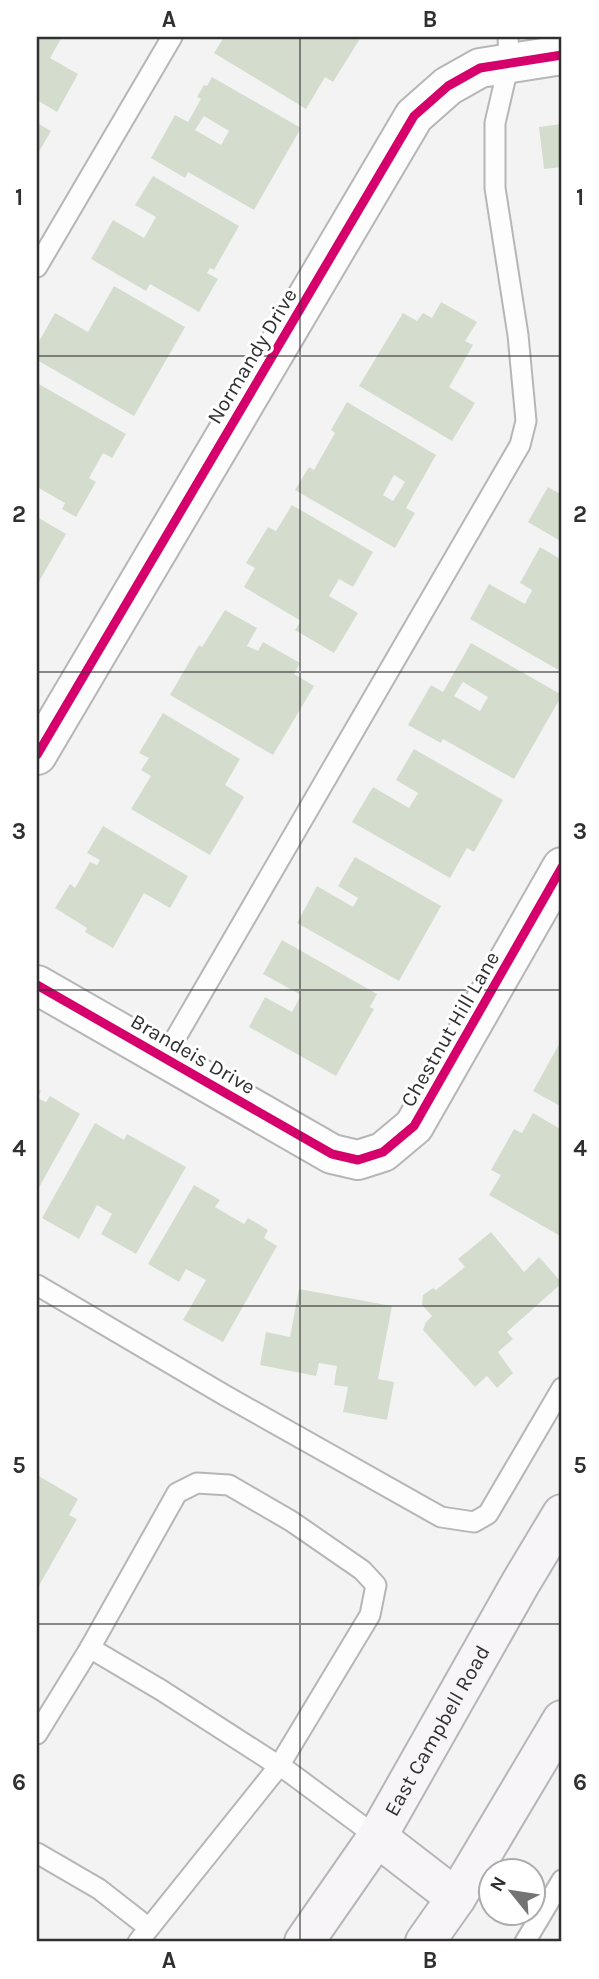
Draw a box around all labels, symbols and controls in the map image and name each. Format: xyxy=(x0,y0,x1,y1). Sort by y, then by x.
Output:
text: A xyxy=(162,6,176,33)
text: B xyxy=(423,6,437,33)
text: 1 xyxy=(15,184,23,211)
text: 1 xyxy=(576,184,584,211)
street label: Normandy Drive xyxy=(202,284,302,428)
text: 2 xyxy=(12,501,26,528)
text: 2 xyxy=(573,501,587,528)
text: 3 xyxy=(12,818,26,845)
text: 3 xyxy=(573,818,587,845)
street label: Chestnut Hill Lane xyxy=(396,947,504,1111)
street label: Brandeis Drive xyxy=(127,1009,259,1099)
text: 4 xyxy=(12,1135,26,1162)
text: 4 xyxy=(573,1135,587,1162)
text: 5 xyxy=(12,1452,26,1479)
text: 5 xyxy=(573,1452,587,1479)
street label: East Campbell Road xyxy=(379,1641,495,1820)
text: 6 xyxy=(12,1769,26,1796)
text: 6 xyxy=(573,1769,587,1796)
north arrow xyxy=(476,1856,546,1926)
text: N xyxy=(485,1873,511,1895)
text: A xyxy=(162,1947,176,1974)
text: B xyxy=(423,1947,437,1974)

